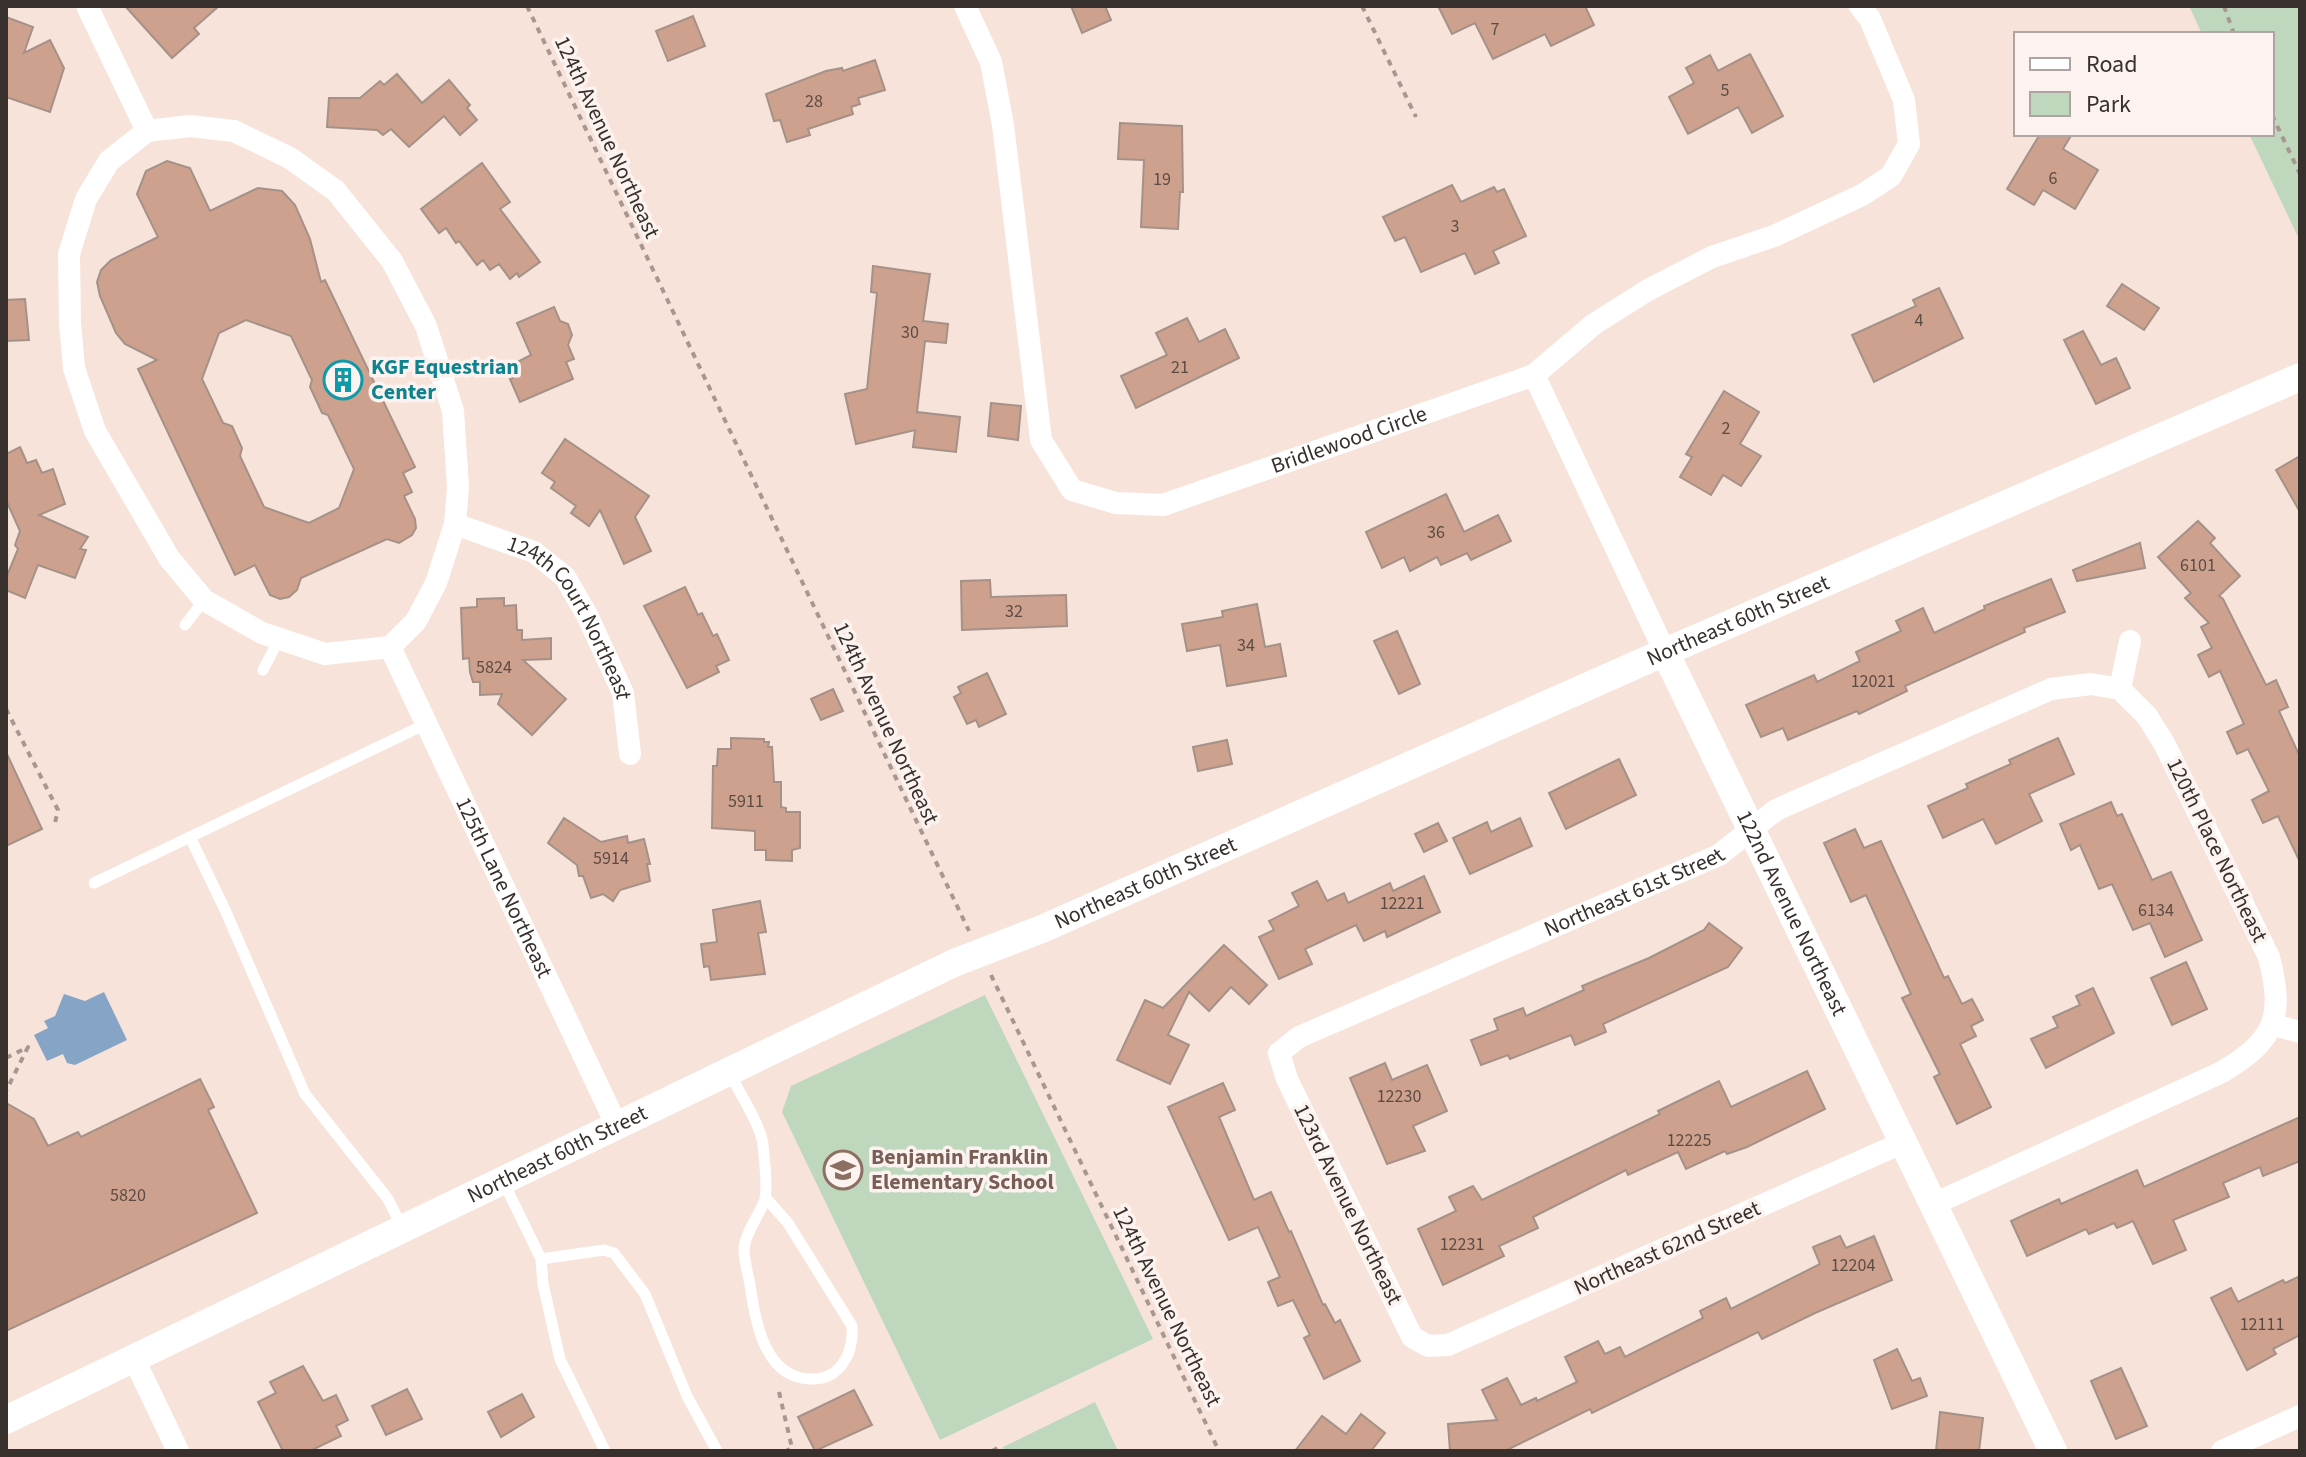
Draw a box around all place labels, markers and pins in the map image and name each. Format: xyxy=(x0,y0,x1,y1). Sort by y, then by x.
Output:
place label: KGF Equestrian Center xyxy=(371,351,519,408)
building icon: KGF Equestrian Center xyxy=(322,359,364,401)
place label: Benjamin Franklin Elementary School xyxy=(871,1141,1054,1198)
school or university icon: Benjamin Franklin Elementary School xyxy=(822,1149,864,1191)

